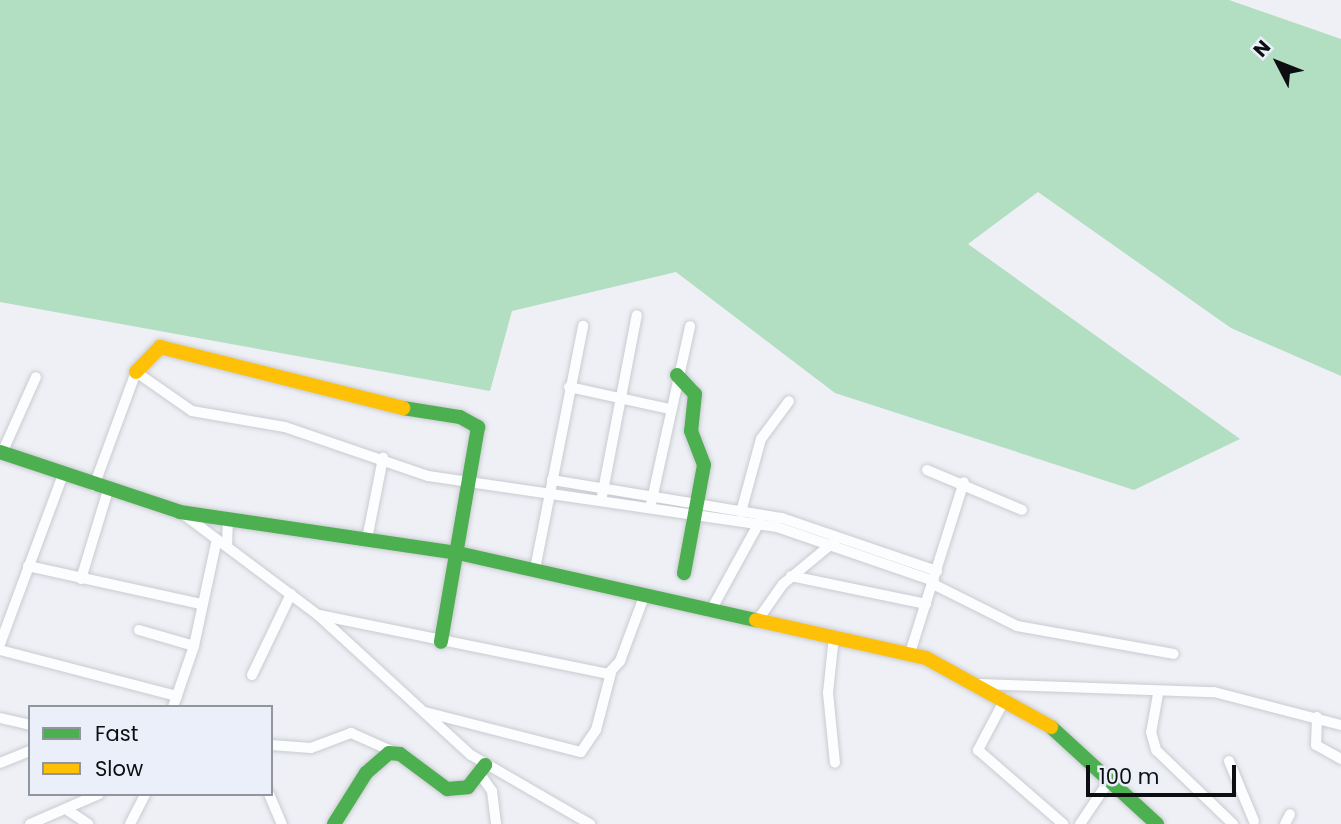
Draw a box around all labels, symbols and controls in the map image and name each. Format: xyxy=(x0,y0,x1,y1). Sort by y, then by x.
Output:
north arrow xyxy=(1243,28,1313,98)
text: N xyxy=(1247,34,1277,63)
legend xyxy=(28,705,273,796)
text: Fast xyxy=(95,719,138,748)
scale bar xyxy=(1089,750,1240,794)
text: Slow xyxy=(95,754,143,783)
text: 100 m xyxy=(1099,762,1159,791)

